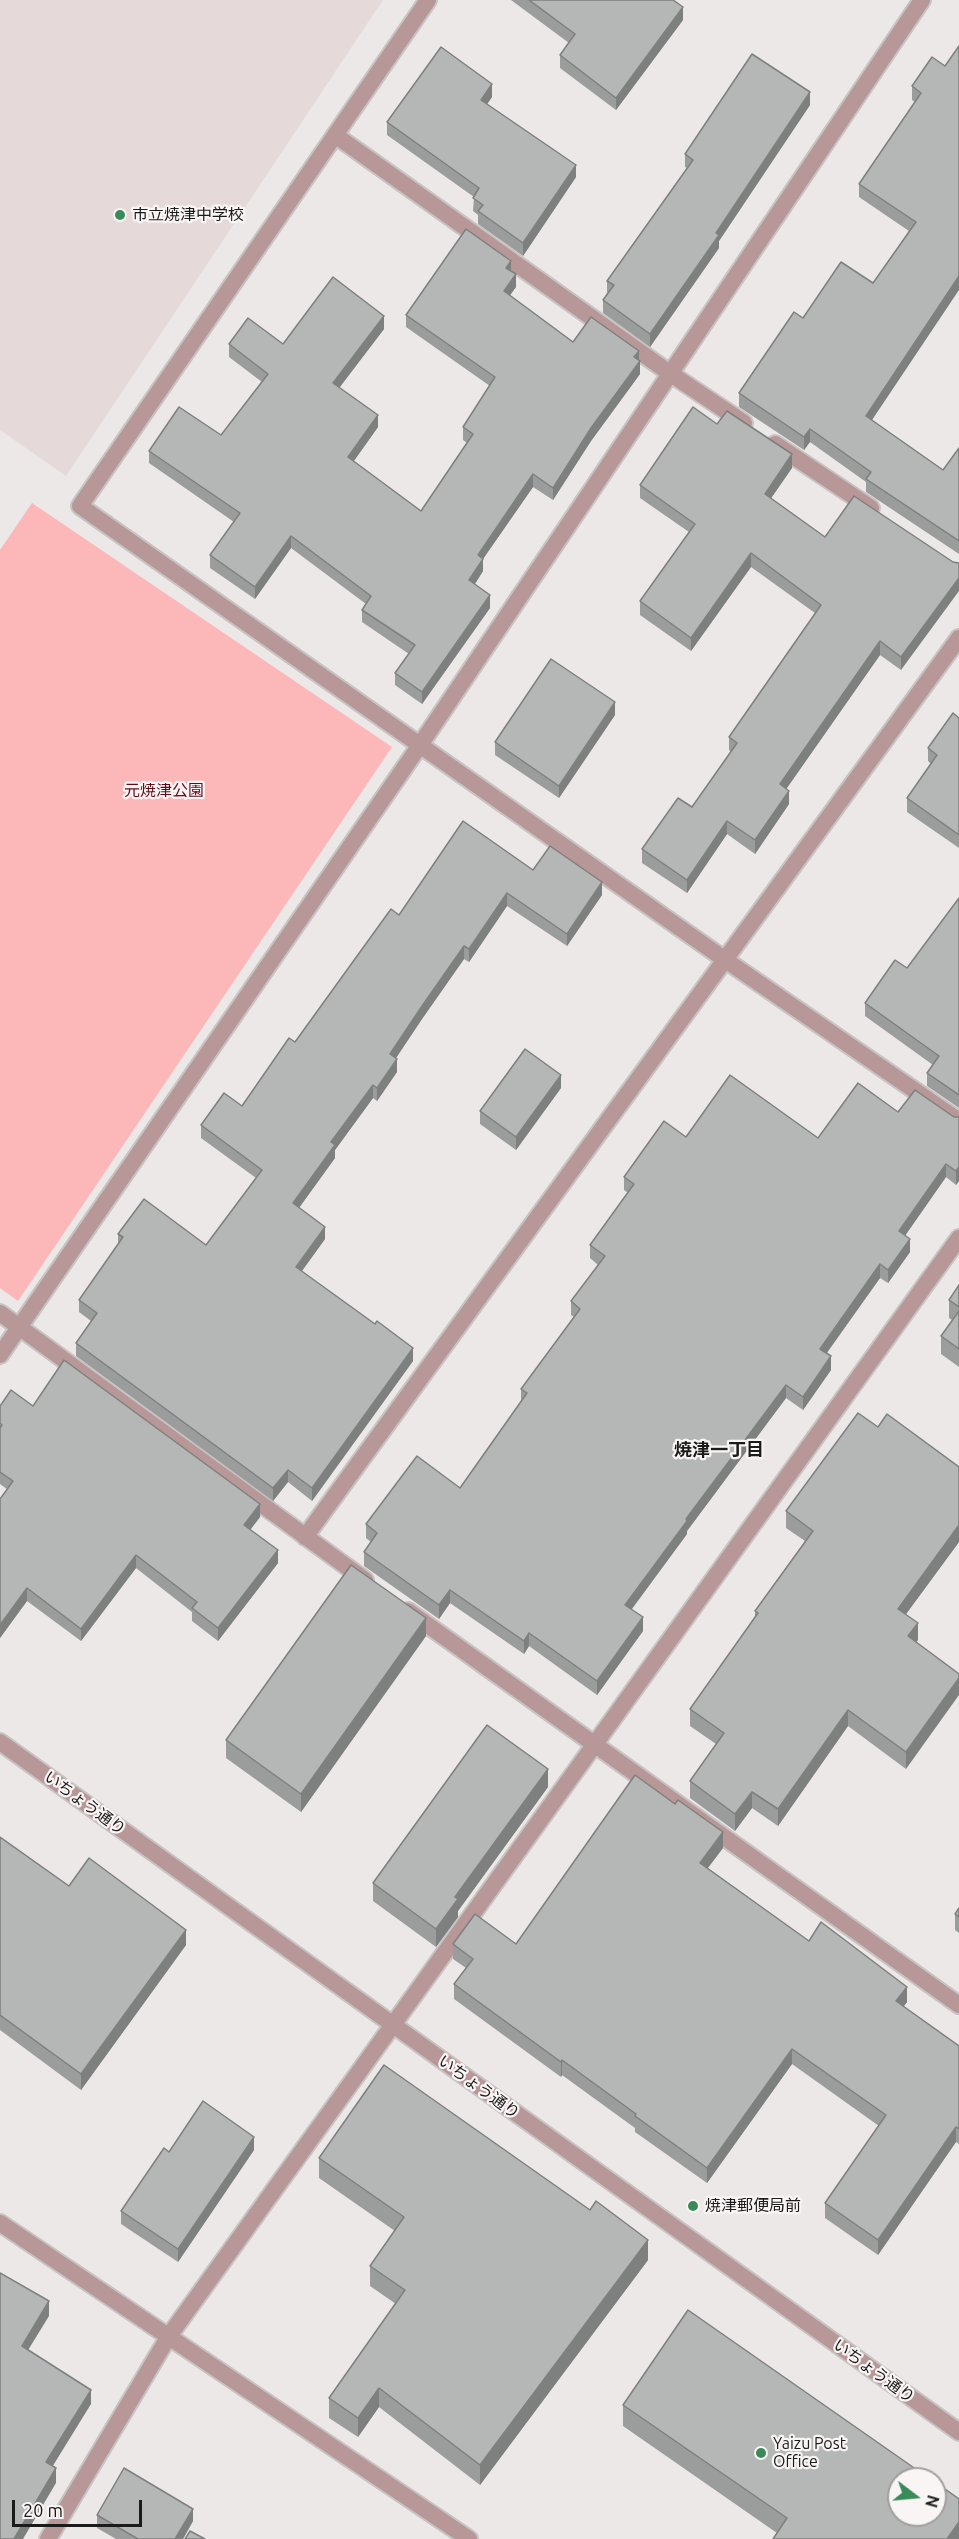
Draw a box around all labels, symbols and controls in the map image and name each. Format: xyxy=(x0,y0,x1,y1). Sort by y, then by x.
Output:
place label: 市立焼津中学校 xyxy=(132,205,244,225)
marker: 市立焼津中学校 xyxy=(113,208,127,222)
park label: 元焼津公園 xyxy=(124,781,204,801)
district label: 焼津一丁目 xyxy=(674,1439,764,1461)
street label: いちょう通り xyxy=(41,1767,129,1839)
street label: いちょう通り xyxy=(435,2051,523,2123)
place label: 焼津郵便局前 xyxy=(705,2196,801,2216)
marker: 焼津郵便局前 xyxy=(686,2199,700,2213)
street label: いちょう通り xyxy=(830,2335,918,2407)
place label: Yaizu Post Office xyxy=(773,2434,846,2472)
marker: Yaizu Post Office xyxy=(754,2446,768,2460)
north arrow xyxy=(887,2467,947,2527)
scale bar xyxy=(15,2488,146,2526)
text: N xyxy=(922,2493,943,2510)
text: 20 m xyxy=(23,2500,63,2520)

